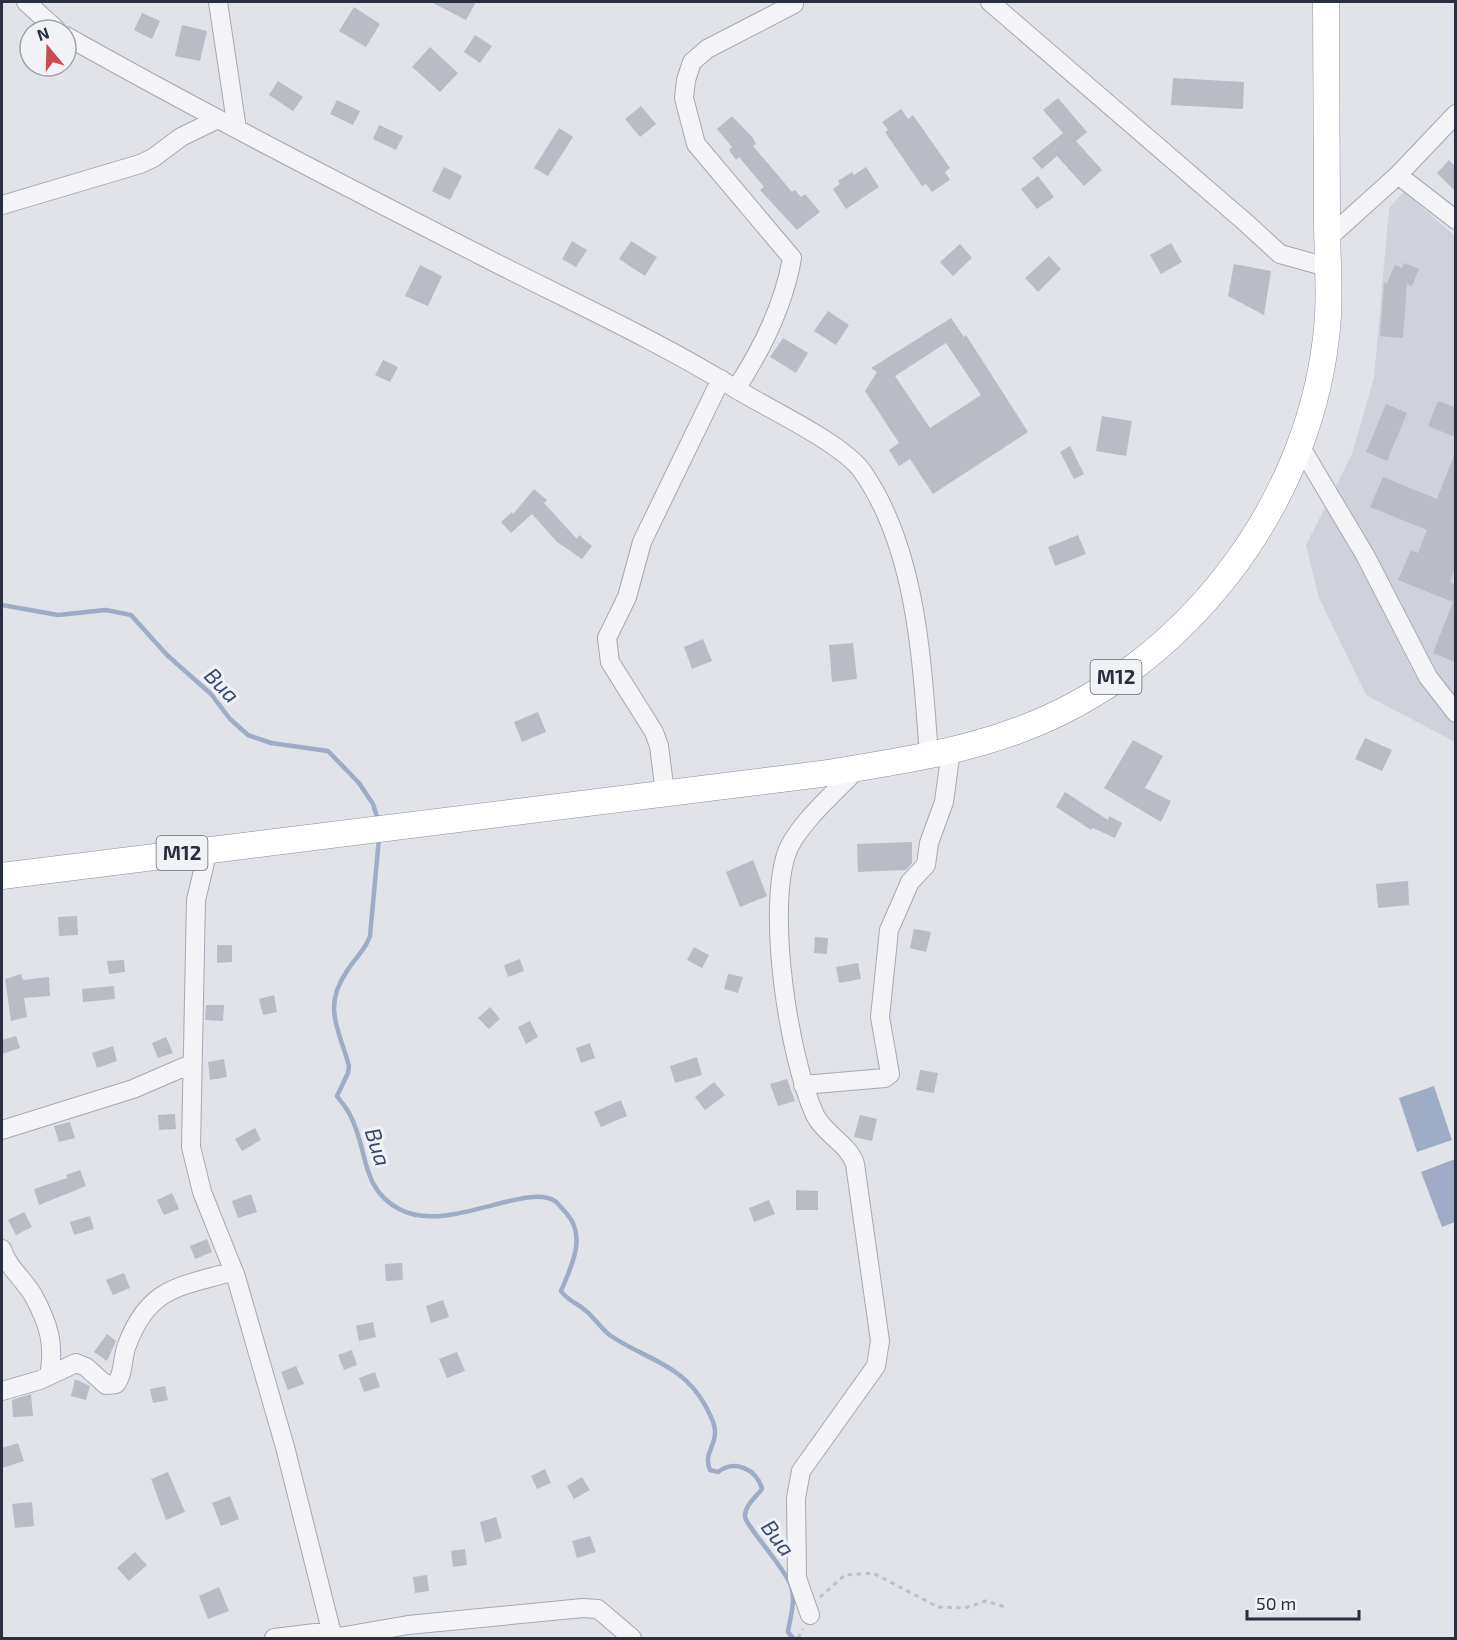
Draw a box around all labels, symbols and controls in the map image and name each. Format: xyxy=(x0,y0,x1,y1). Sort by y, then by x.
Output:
north arrow xyxy=(18,18,78,78)
text: N xyxy=(34,22,52,44)
road number: M12 xyxy=(1090,660,1142,694)
water label: Bua xyxy=(200,661,246,707)
road number: M12 xyxy=(156,836,207,870)
water label: Bua xyxy=(361,1124,397,1169)
water label: Bua xyxy=(757,1514,801,1561)
scale bar xyxy=(1247,1583,1360,1621)
text: 50 m xyxy=(1256,1592,1296,1614)

